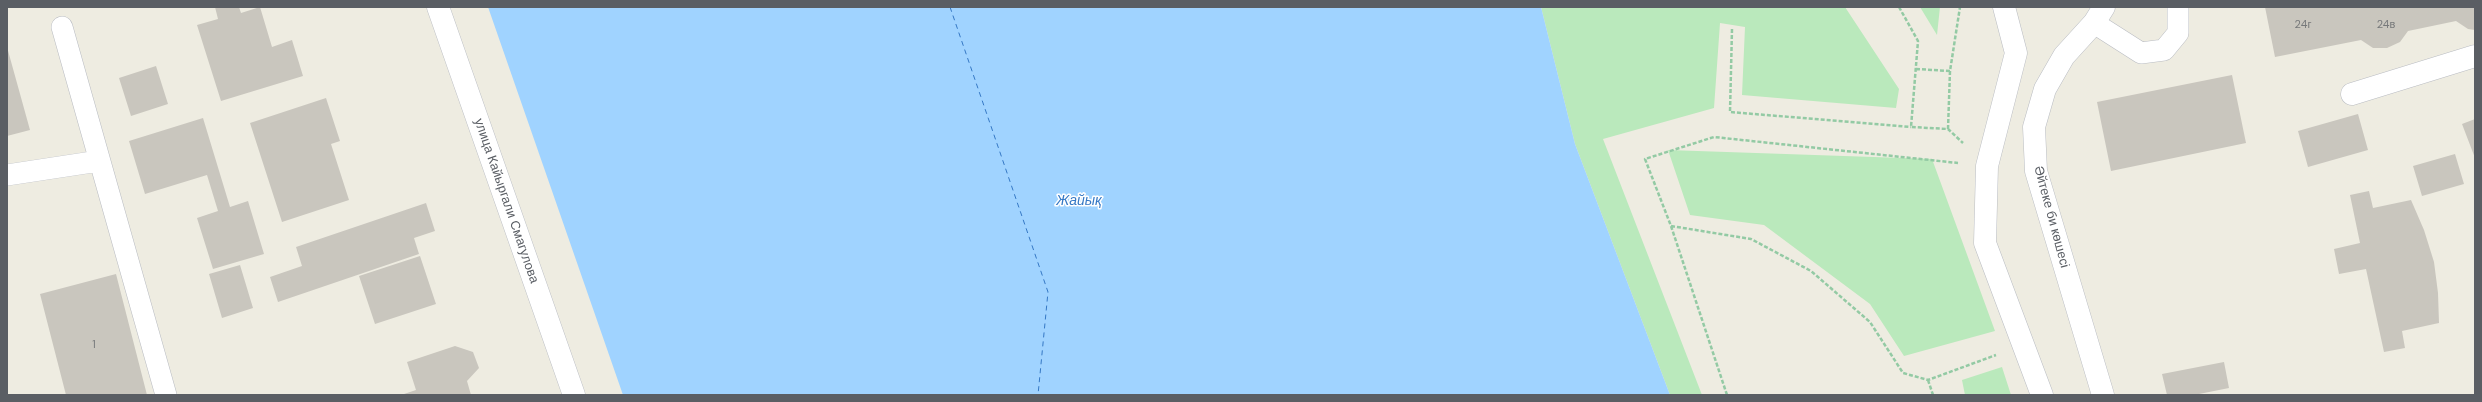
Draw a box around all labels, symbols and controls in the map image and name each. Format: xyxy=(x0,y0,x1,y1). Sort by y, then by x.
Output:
house number: 24г xyxy=(2295,18,2311,32)
house number: 24в xyxy=(2377,18,2395,32)
street label: улица Кайыргали Смагулова xyxy=(470,117,542,285)
street label: Әйтеке би көшесі xyxy=(2030,164,2072,270)
water label: Жайық xyxy=(1056,193,1102,209)
house number: 1 xyxy=(92,338,96,352)

